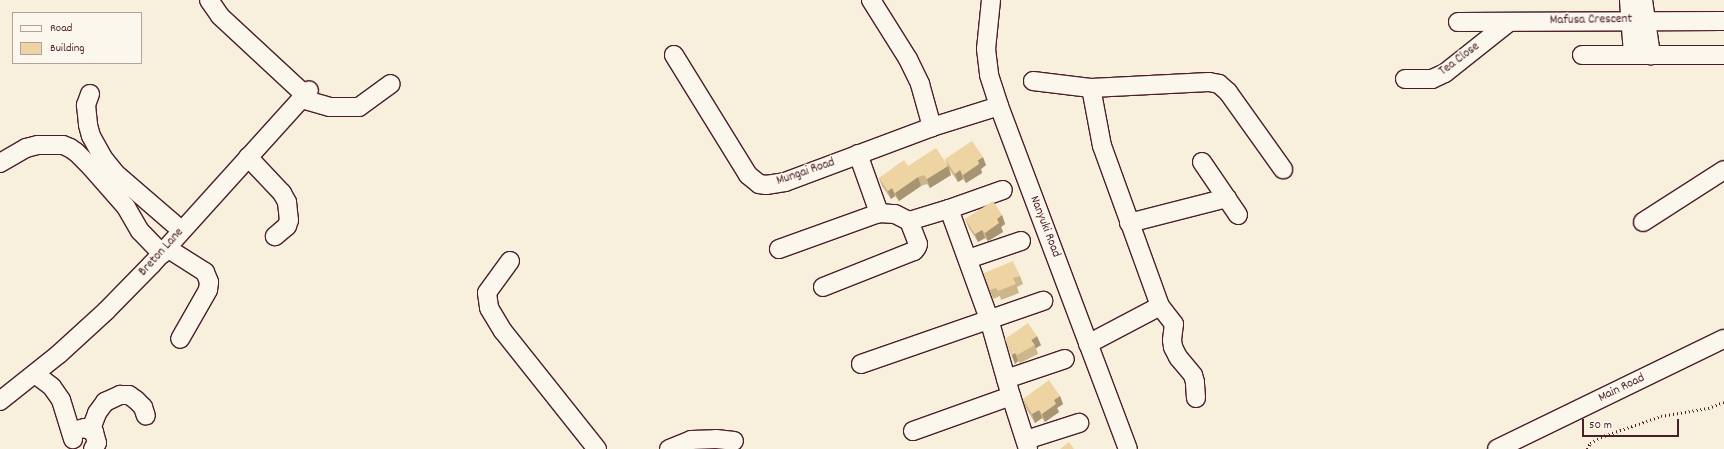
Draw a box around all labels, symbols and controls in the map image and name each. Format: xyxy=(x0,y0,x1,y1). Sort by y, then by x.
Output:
legend xyxy=(12,12,142,64)
street label: Mafusa Crescent xyxy=(1550,12,1632,30)
text: Road xyxy=(50,20,72,37)
text: Building xyxy=(50,40,85,57)
street label: Tea Close xyxy=(1437,40,1483,80)
street label: Mungai Road xyxy=(775,156,837,190)
street label: Nanyuki Road xyxy=(1025,194,1063,260)
street label: Breton Lane xyxy=(136,226,188,280)
street label: Main Road xyxy=(1596,371,1648,407)
scale bar xyxy=(1584,411,1681,437)
text: 50 m xyxy=(1589,417,1612,434)

